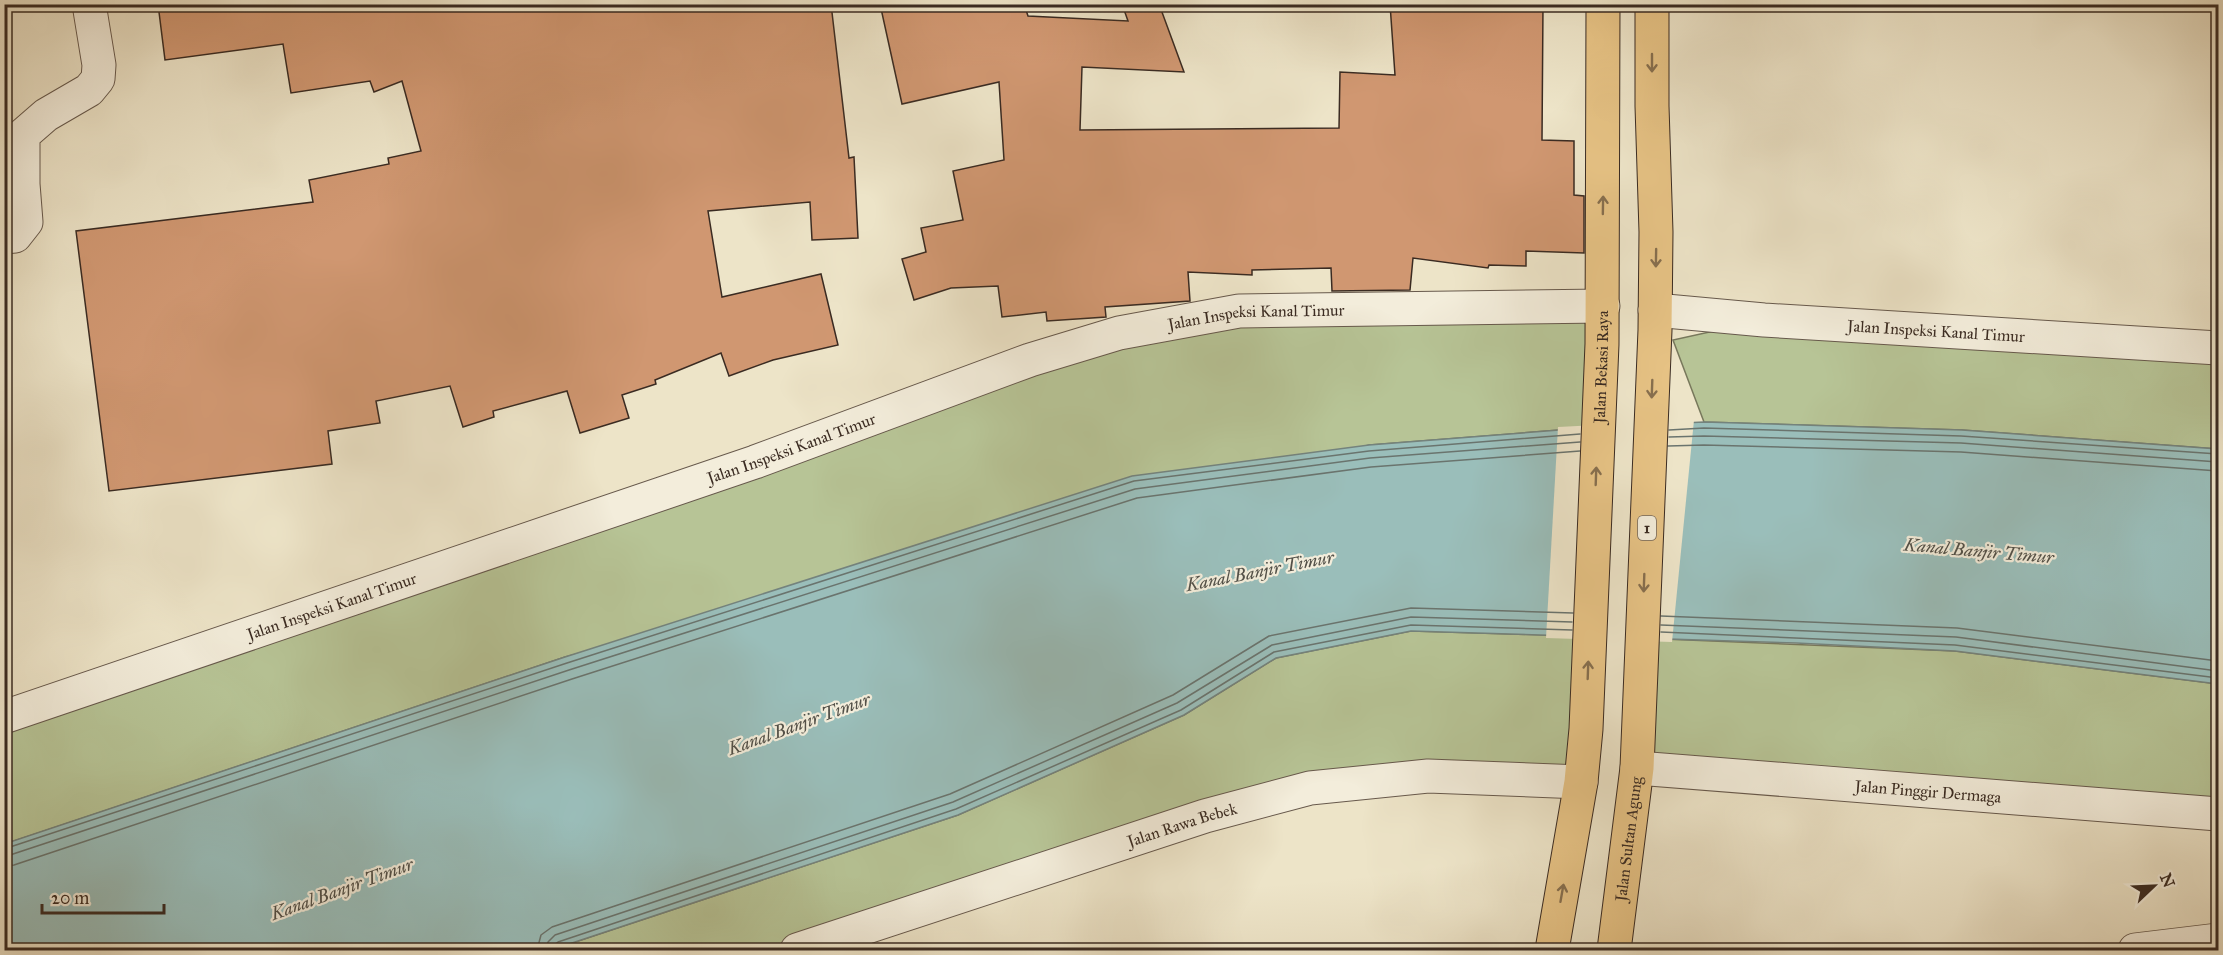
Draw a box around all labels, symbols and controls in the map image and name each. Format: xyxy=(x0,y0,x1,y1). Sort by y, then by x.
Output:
one-way arrow xyxy=(1646,52,1658,72)
one-way arrow xyxy=(1598,196,1609,216)
one-way arrow xyxy=(1650,247,1662,267)
street label: Jalan Inspeksi Kanal Timur xyxy=(1164,300,1345,335)
street label: Jalan Bekasi Raya xyxy=(1589,310,1612,426)
street label: Jalan Inspeksi Kanal Timur xyxy=(1845,316,2026,346)
one-way arrow xyxy=(1647,378,1658,398)
street label: Jalan Inspeksi Kanal Timur xyxy=(703,409,878,489)
one-way arrow xyxy=(1591,466,1602,486)
road number: 1 xyxy=(1638,516,1656,540)
water label: Kanal Banjir Timur xyxy=(1902,533,2056,569)
water label: Kanal Banjir Timur xyxy=(1183,546,1337,596)
street label: Jalan Inspeksi Kanal Timur xyxy=(243,568,419,645)
one-way arrow xyxy=(1639,573,1650,593)
one-way arrow xyxy=(1583,661,1594,681)
water label: Kanal Banjir Timur xyxy=(724,687,875,760)
street label: Jalan Sultan Agung xyxy=(1610,775,1646,905)
street label: Jalan Pinggir Dermaga xyxy=(1852,776,2002,807)
street label: Jalan Rawa Bebek xyxy=(1123,798,1239,852)
water label: Kanal Banjir Timur xyxy=(267,852,418,925)
north arrow xyxy=(2124,856,2184,916)
text: N xyxy=(2156,870,2179,891)
scale bar xyxy=(42,877,164,915)
one-way arrow xyxy=(1557,883,1568,903)
text: 20 m xyxy=(51,887,89,909)

